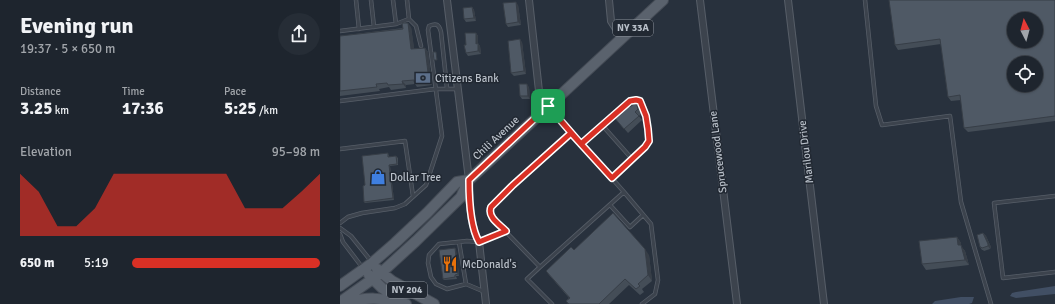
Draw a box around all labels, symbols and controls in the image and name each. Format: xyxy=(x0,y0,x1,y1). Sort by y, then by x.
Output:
text: Evening run xyxy=(20,12,134,39)
north arrow xyxy=(1007,12,1043,48)
map controls xyxy=(1007,12,1043,92)
button: share xyxy=(278,13,320,55)
road number: NY 33A xyxy=(613,20,653,36)
text: 19:37 · 5 × 650 m xyxy=(20,41,115,57)
button: locate xyxy=(1007,56,1043,92)
bank icon: Citizens Bank xyxy=(414,69,432,87)
place label: Citizens Bank xyxy=(435,72,499,85)
text: Distance xyxy=(20,85,61,98)
text: Time xyxy=(122,85,145,98)
text: Pace xyxy=(224,85,246,98)
pin xyxy=(531,89,565,123)
icon: arrive xyxy=(537,95,559,117)
text: 3.25 xyxy=(20,98,52,119)
text: 17:36 xyxy=(122,98,164,119)
text: 5:25 xyxy=(224,98,257,119)
text: km xyxy=(52,104,69,117)
text: /km xyxy=(257,104,278,117)
street label: Sprucewood Lane xyxy=(707,110,729,194)
street label: Chili Avenue xyxy=(470,113,522,163)
street label: Marilou Drive xyxy=(796,120,816,184)
text: Elevation xyxy=(20,144,72,160)
text: 95–98 m xyxy=(272,144,320,160)
shop icon: Dollar Tree xyxy=(369,168,387,186)
place label: Dollar Tree xyxy=(390,171,441,184)
text: 650 m xyxy=(20,255,54,271)
text: 5:19 xyxy=(84,255,109,271)
restaurant icon: McDonald's xyxy=(441,255,459,273)
place label: McDonald's xyxy=(462,258,517,271)
road number: NY 204 xyxy=(387,282,427,298)

